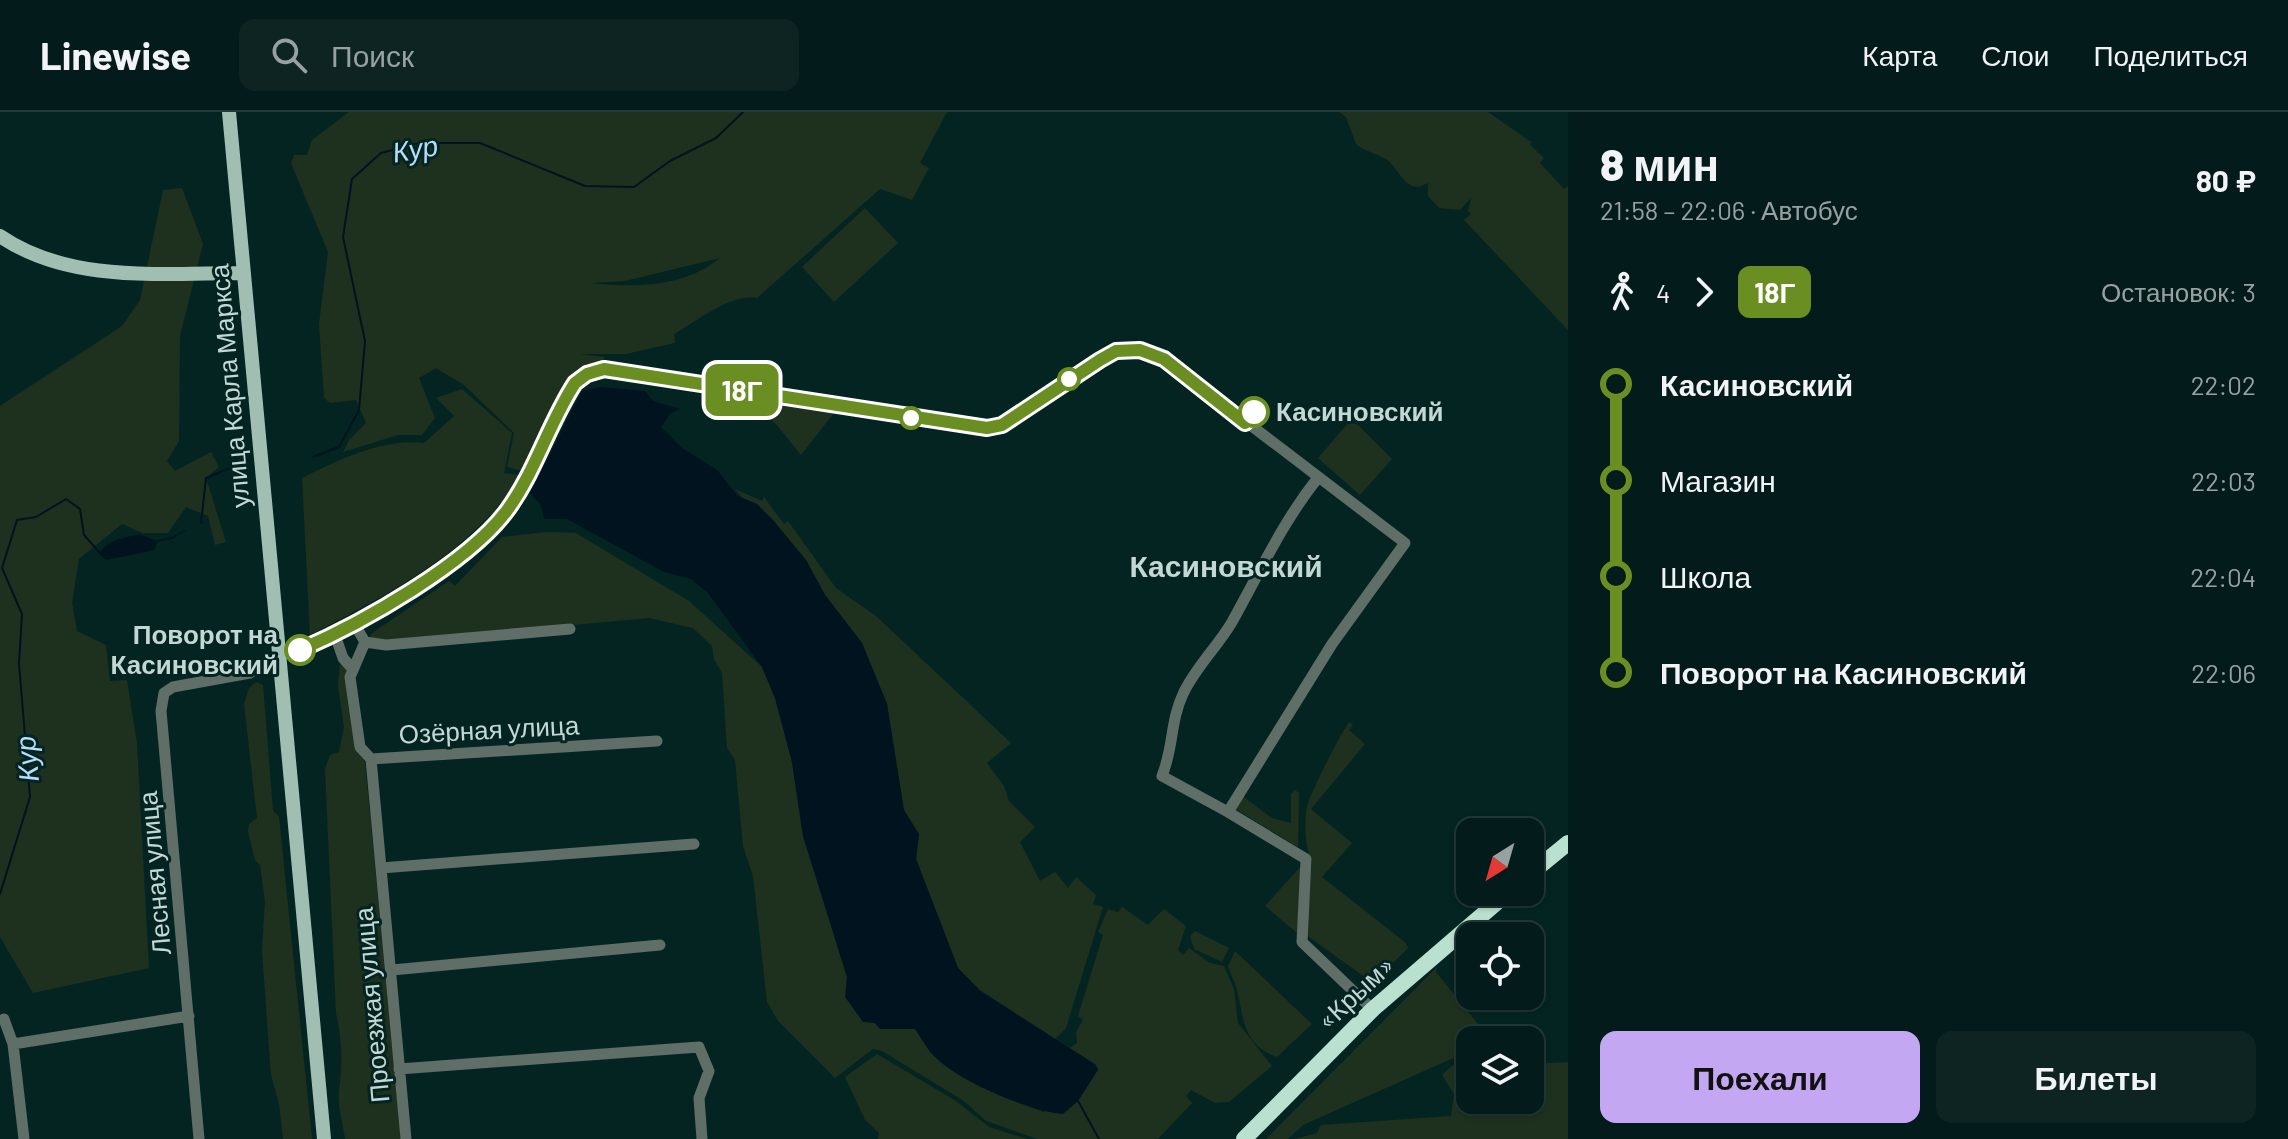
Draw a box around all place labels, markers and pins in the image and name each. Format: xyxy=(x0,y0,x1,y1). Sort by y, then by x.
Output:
unlabelled marker xyxy=(1058,368,1080,390)
place label: Касиновский xyxy=(1276,395,1443,426)
marker: Касиновский xyxy=(1239,397,1269,427)
unlabelled marker xyxy=(900,407,922,429)
place label: Поворот на Касиновский xyxy=(111,618,279,679)
marker: Поворот на Касиновский xyxy=(285,635,315,665)

